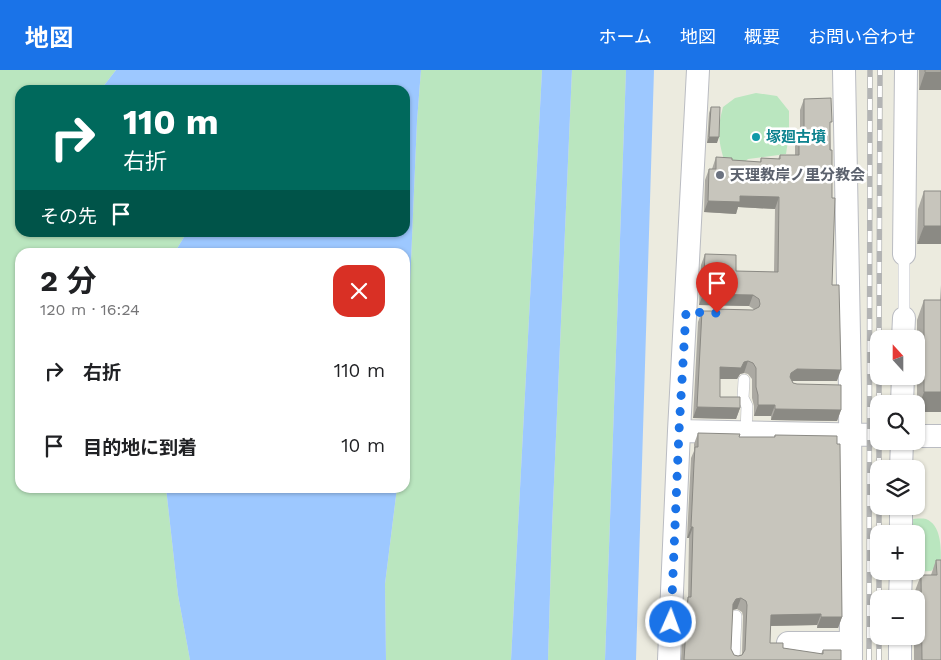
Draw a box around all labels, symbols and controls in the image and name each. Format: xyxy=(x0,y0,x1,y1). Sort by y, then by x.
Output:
text: 地図 xyxy=(25,24,73,52)
text: ホーム xyxy=(599,26,652,47)
text: 地図 xyxy=(680,26,716,47)
text: 概要 xyxy=(744,26,780,47)
text: お問い合わせ xyxy=(808,26,916,47)
text: 110 m xyxy=(123,101,219,143)
icon: right xyxy=(40,105,105,170)
place label: 塚廻古墳 xyxy=(766,128,826,146)
marker: 塚廻古墳 xyxy=(750,131,762,143)
text: 右折 xyxy=(123,149,167,174)
place label: 天理教岸ノ里分教会 xyxy=(730,166,865,184)
marker: 天理教岸ノ里分教会 xyxy=(714,169,726,181)
icon: arrive xyxy=(107,200,135,228)
text: その先 xyxy=(40,205,97,228)
pin xyxy=(696,262,738,313)
text: 2 分 xyxy=(40,263,96,298)
button: close xyxy=(333,265,385,317)
icon: arrive xyxy=(703,269,731,297)
text: 120 m · 16:24 xyxy=(40,300,140,319)
north arrow xyxy=(870,330,925,385)
map controls xyxy=(870,330,925,645)
icon: right xyxy=(40,357,68,385)
text: 110 m xyxy=(334,359,385,382)
text: 右折 xyxy=(83,361,121,384)
button: search xyxy=(870,395,925,450)
icon: arrive xyxy=(40,432,68,460)
text: 10 m xyxy=(341,434,385,457)
text: 目的地に到着 xyxy=(83,436,197,459)
button: layers xyxy=(870,460,925,515)
button: + xyxy=(870,525,925,580)
button: − xyxy=(870,590,925,645)
position arrow xyxy=(644,595,696,647)

